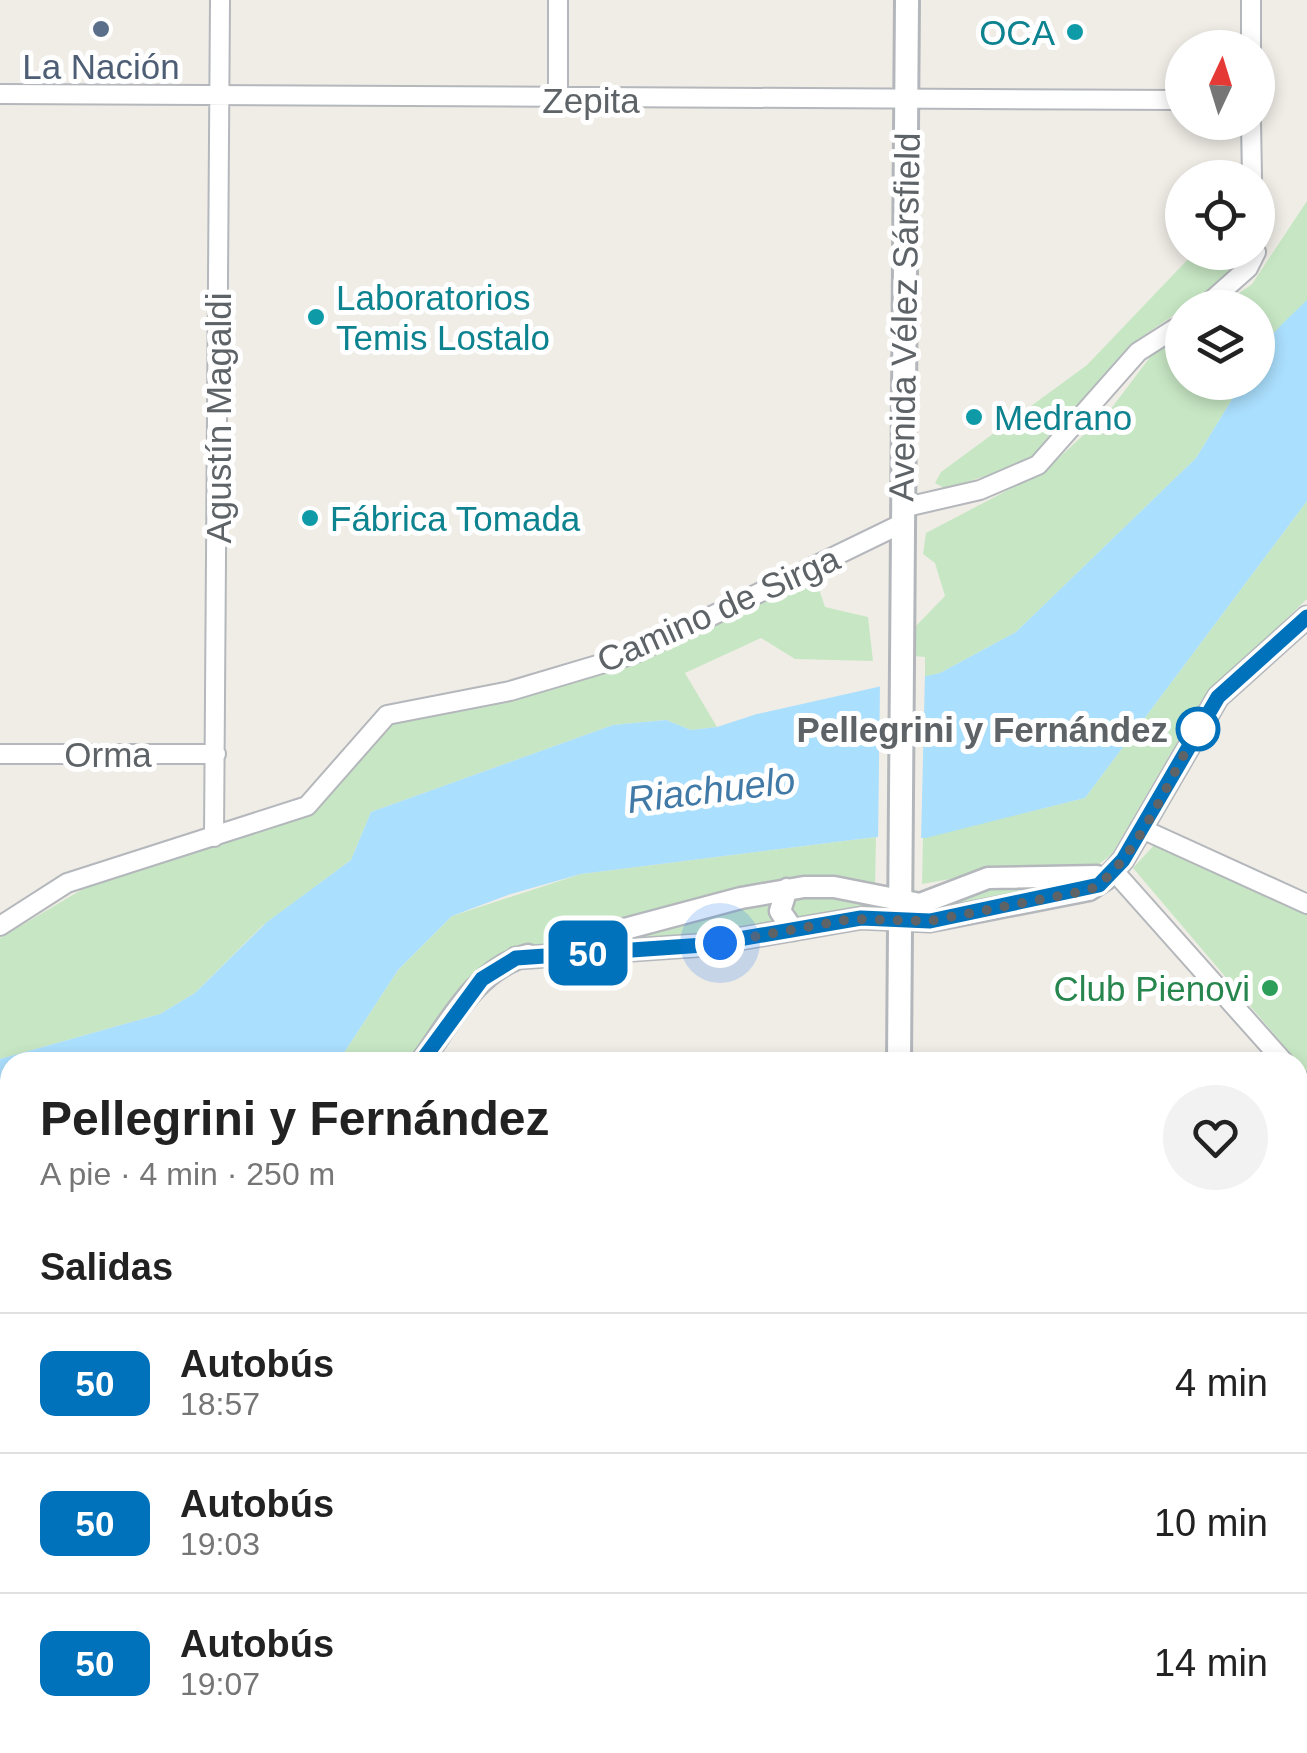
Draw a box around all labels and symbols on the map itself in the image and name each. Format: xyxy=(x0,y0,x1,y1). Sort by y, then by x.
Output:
place label: OCA xyxy=(979,13,1056,52)
marker: La Nación xyxy=(90,18,112,40)
marker: OCA xyxy=(1064,21,1086,43)
north arrow xyxy=(1165,30,1275,140)
place label: La Nación xyxy=(22,47,180,86)
street label: Zepita xyxy=(542,81,640,120)
street label: Avenida Vélez Sársfield xyxy=(881,132,927,502)
place label: Laboratorios Temis Lostalo xyxy=(336,278,550,357)
street label: Agustín Magaldi xyxy=(199,293,238,543)
marker: Laboratorios Temis Lostalo xyxy=(305,306,327,328)
place label: Medrano xyxy=(994,398,1132,437)
marker: Medrano xyxy=(963,406,985,428)
place label: Fábrica Tomada xyxy=(330,499,581,538)
marker: Fábrica Tomada xyxy=(299,507,321,529)
street label: Camino de Sirga xyxy=(591,538,845,680)
marker: Pellegrini y Fernández xyxy=(1177,708,1219,750)
place label: Pellegrini y Fernández xyxy=(797,710,1168,749)
street label: Orma xyxy=(64,735,152,774)
water label: Riachuelo xyxy=(625,759,797,821)
your location xyxy=(695,918,745,968)
line badge: 50 xyxy=(543,920,633,986)
place label: Club Pienovi xyxy=(1054,969,1250,1008)
marker: Club Pienovi xyxy=(1259,977,1281,999)

